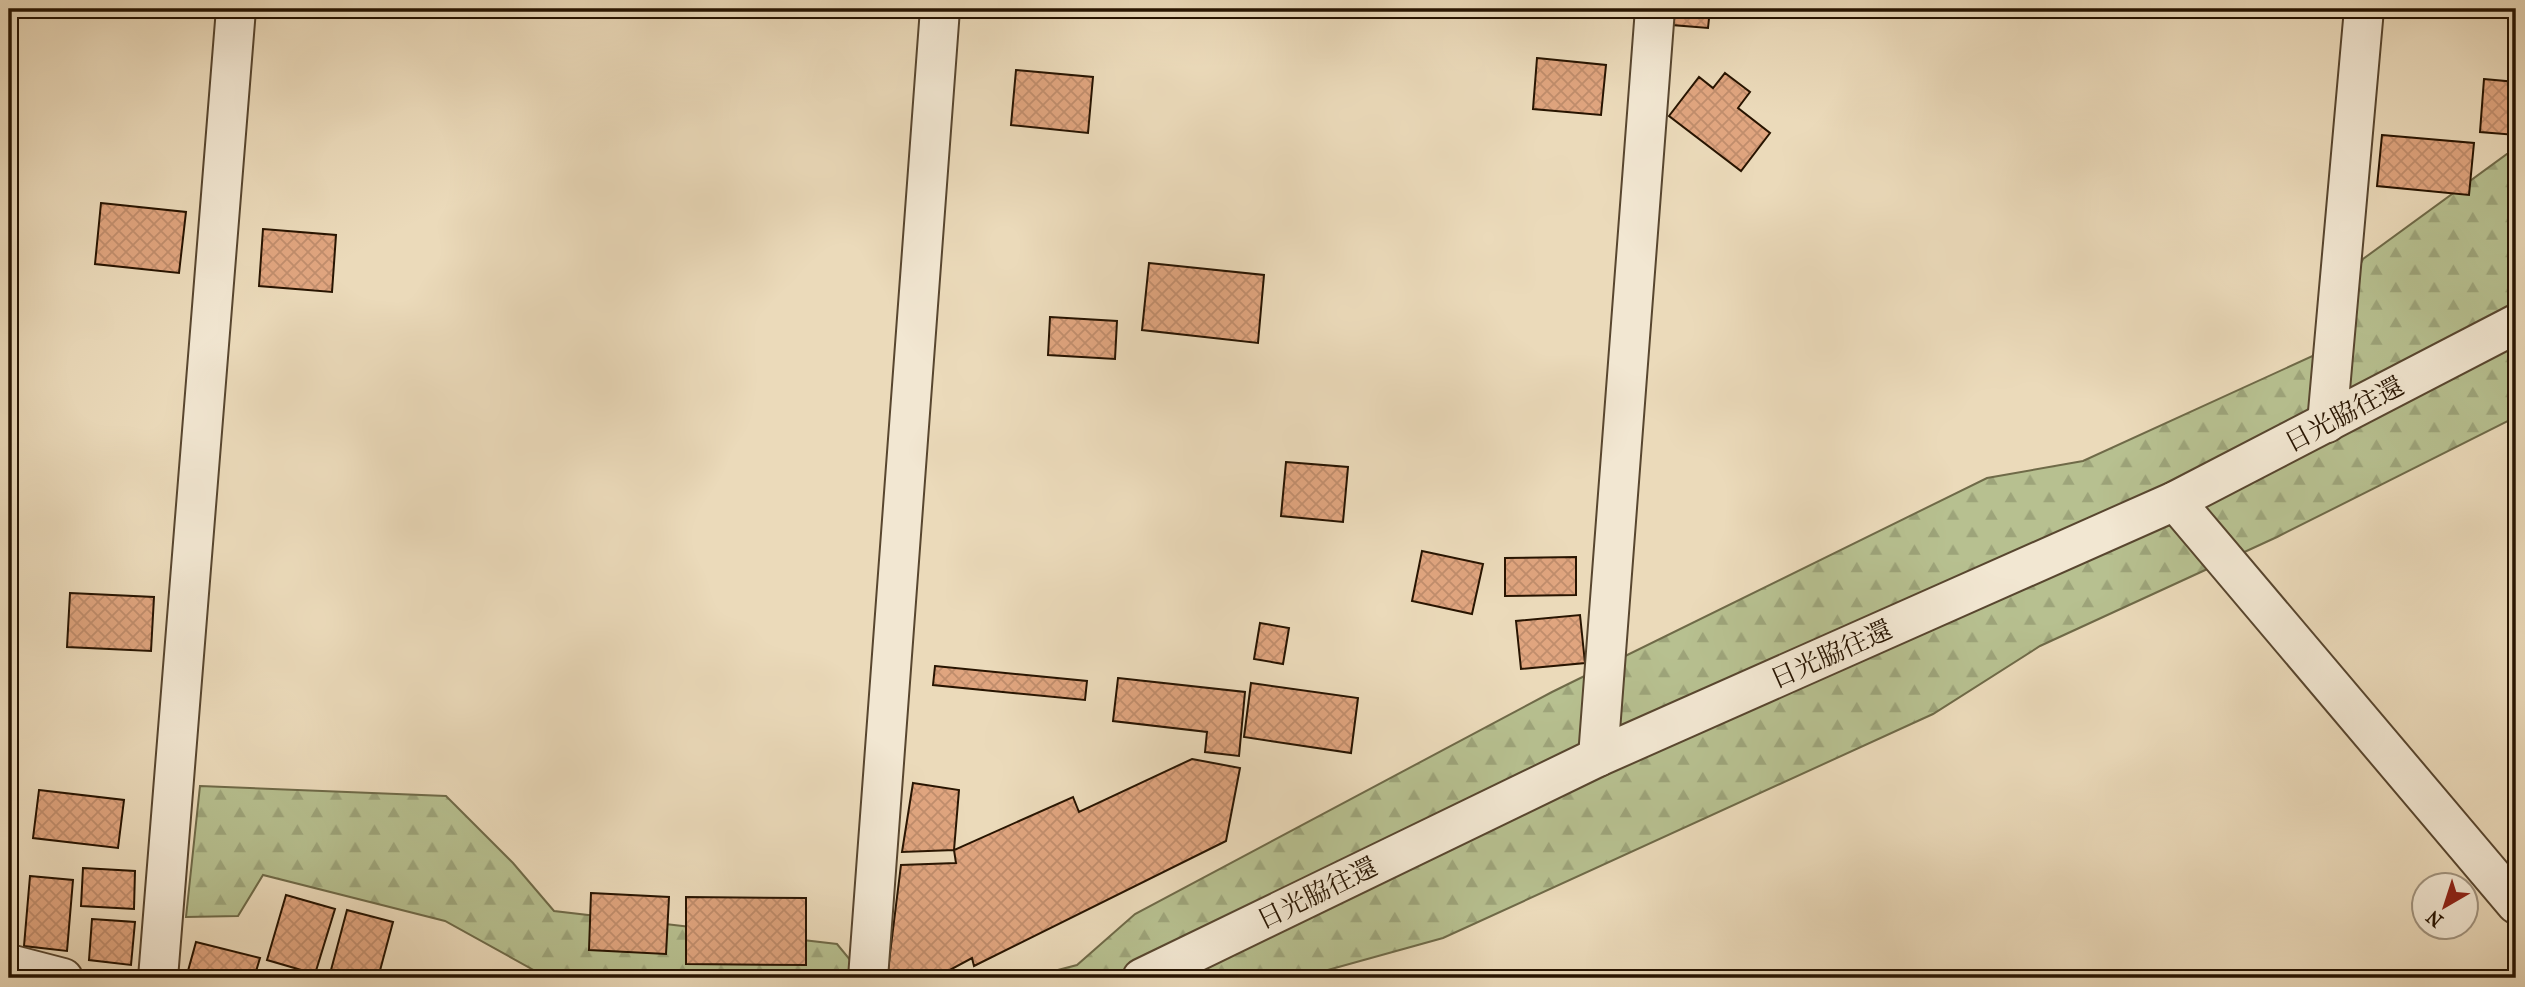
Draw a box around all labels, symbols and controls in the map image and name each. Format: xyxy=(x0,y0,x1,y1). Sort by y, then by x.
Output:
street label: 日光脇往還 xyxy=(2280,370,2409,459)
street label: 日光脇往還 xyxy=(1766,614,1897,695)
street label: 日光脇往還 xyxy=(1252,851,1382,936)
north arrow xyxy=(2410,872,2480,942)
text: N xyxy=(2422,905,2447,932)

